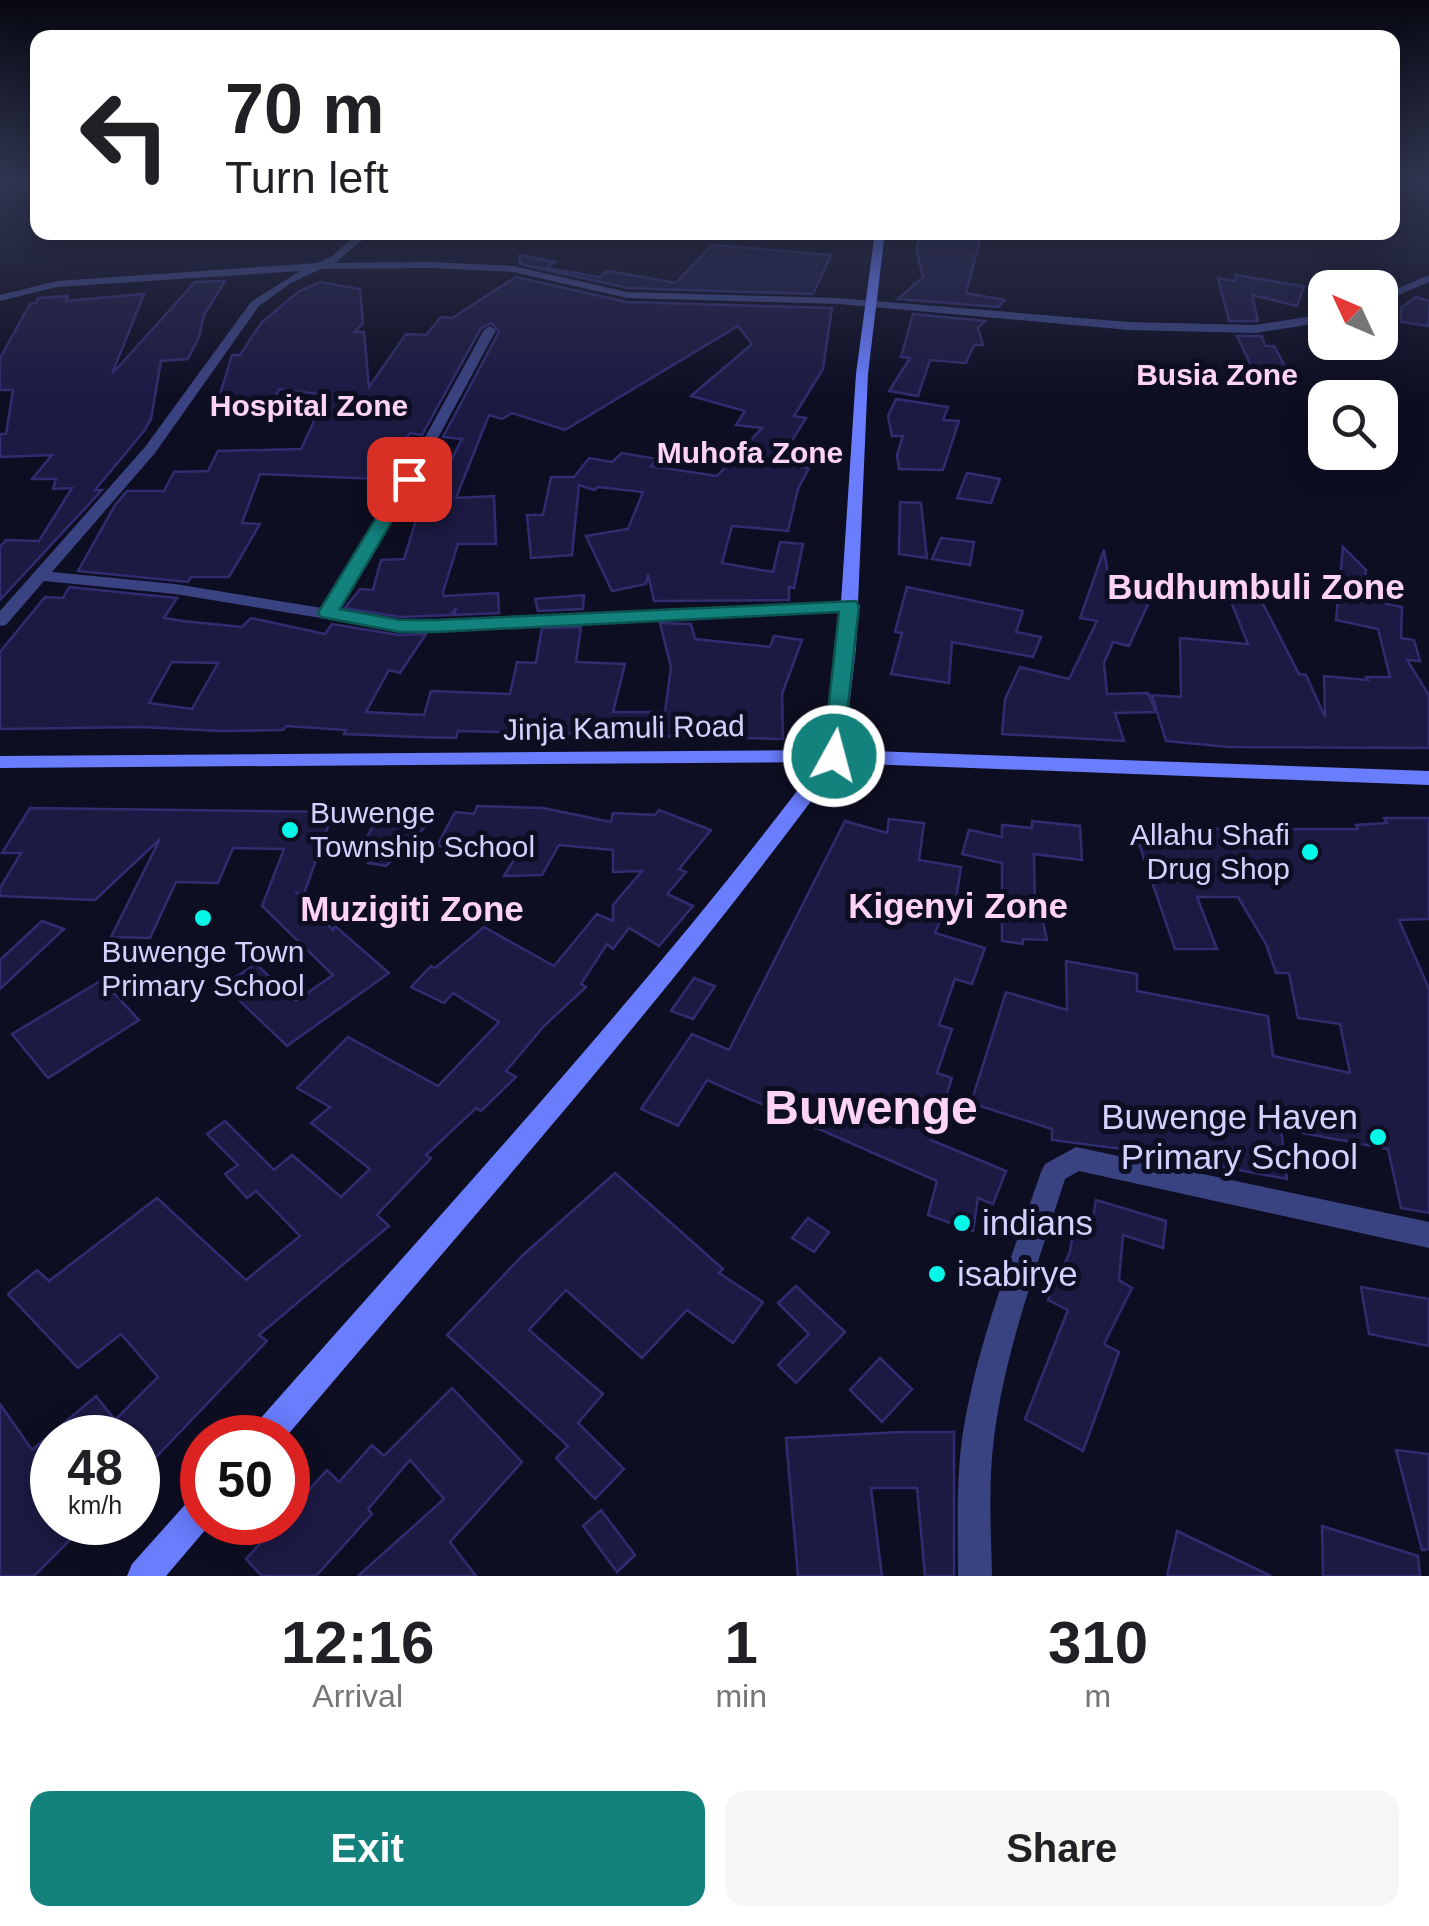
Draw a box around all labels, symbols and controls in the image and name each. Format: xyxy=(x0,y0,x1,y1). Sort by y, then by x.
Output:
icon: left xyxy=(60,70,190,200)
text: 70 m xyxy=(225,70,385,148)
text: Turn left xyxy=(225,152,388,203)
north arrow xyxy=(1308,270,1398,360)
map controls xyxy=(1308,270,1398,470)
district label: Busia Zone xyxy=(1136,358,1298,391)
button: search xyxy=(1308,380,1398,470)
district label: Hospital Zone xyxy=(210,389,408,422)
district label: Muhofa Zone xyxy=(657,436,843,469)
pin xyxy=(367,437,452,522)
icon: arrive xyxy=(382,452,437,507)
district label: Budhumbuli Zone xyxy=(1107,567,1405,606)
position arrow xyxy=(782,704,886,808)
street label: Jinja Kamuli Road xyxy=(503,709,745,746)
place label: Buwenge Township School xyxy=(310,796,535,863)
place label: Allahu Shafi Drug Shop xyxy=(1130,818,1290,885)
marker: Buwenge Township School xyxy=(279,819,301,841)
marker: Allahu Shafi Drug Shop xyxy=(1299,841,1321,863)
district label: Kigenyi Zone xyxy=(848,886,1068,925)
district label: Muzigiti Zone xyxy=(300,889,524,928)
marker: Buwenge Town Primary School xyxy=(192,907,214,929)
place label: Buwenge Town Primary School xyxy=(101,935,305,1002)
district label: Buwenge xyxy=(764,1081,978,1134)
place label: Buwenge Haven Primary School xyxy=(1101,1097,1358,1176)
marker: Buwenge Haven Primary School xyxy=(1367,1126,1389,1148)
place label: indians xyxy=(982,1203,1093,1242)
marker: indians xyxy=(951,1212,973,1234)
place label: isabirye xyxy=(957,1254,1078,1293)
marker: isabirye xyxy=(926,1263,948,1285)
speed limit sign: 50 xyxy=(180,1415,310,1545)
text: 48 xyxy=(67,1440,123,1496)
text: km/h xyxy=(68,1491,122,1519)
text: 12:16 xyxy=(281,1609,434,1676)
text: 1 xyxy=(724,1609,758,1676)
text: 310 xyxy=(1048,1609,1148,1676)
text: Arrival xyxy=(312,1678,403,1714)
text: min xyxy=(715,1678,767,1714)
text: m xyxy=(1085,1678,1111,1714)
button: Exit xyxy=(30,1791,705,1906)
button: Share xyxy=(725,1791,1399,1906)

